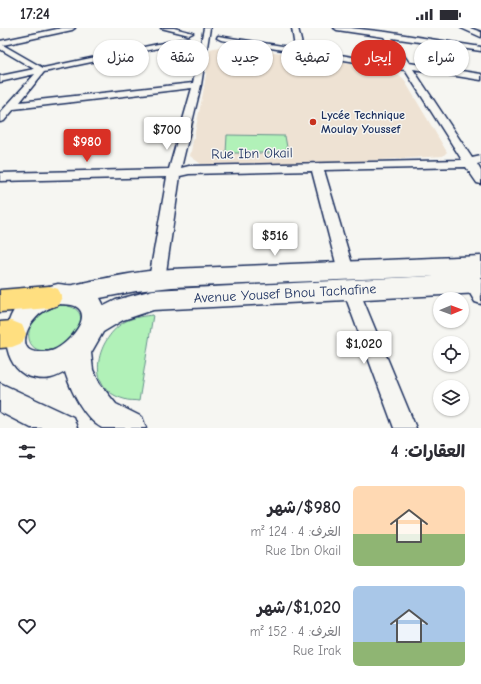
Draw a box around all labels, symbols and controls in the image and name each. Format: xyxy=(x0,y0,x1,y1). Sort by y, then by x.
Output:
text: 17:24 xyxy=(20,5,50,23)
chip: منزل xyxy=(93,40,149,76)
chip: شقة xyxy=(157,40,209,76)
chip: جديد xyxy=(217,40,273,76)
chip: تصفية xyxy=(281,40,343,76)
chip: إيجار xyxy=(351,40,406,76)
chip: شراء xyxy=(414,40,469,76)
place label: Lycée Technique Moulay Youssef xyxy=(321,108,405,136)
pin: $700 xyxy=(143,117,191,151)
marker: Lycée Technique Moulay Youssef xyxy=(308,117,318,127)
text: $700 xyxy=(153,122,181,137)
pin: $980 xyxy=(63,129,111,163)
text: $980 xyxy=(73,134,101,149)
street label: Rue Ibn Okail xyxy=(211,144,293,163)
pin: $516 xyxy=(251,223,299,257)
text: $516 xyxy=(262,228,288,243)
street label: Avenue Yousef Bnou Tachafine xyxy=(193,280,377,307)
north arrow xyxy=(433,292,469,328)
map controls xyxy=(433,292,469,416)
pin: $1,020 xyxy=(331,331,397,365)
text: $1,020 xyxy=(346,336,382,351)
button: locate xyxy=(433,336,469,372)
button: layers xyxy=(433,380,469,416)
icon: filters xyxy=(16,441,38,463)
text: العقارات: 4 xyxy=(390,442,465,461)
text: $980/شهر xyxy=(268,498,341,517)
icon: home xyxy=(385,502,433,550)
icon: heart xyxy=(16,515,38,537)
text: الغرف: 4 · 124 m² xyxy=(251,524,341,539)
text: Rue Ibn Okail xyxy=(265,543,341,558)
text: $1,020/شهر xyxy=(257,598,341,617)
icon: home xyxy=(385,602,433,650)
icon: heart xyxy=(16,615,38,637)
text: الغرف: 4 · 152 m² xyxy=(250,624,341,639)
text: Rue Irak xyxy=(293,643,341,658)

